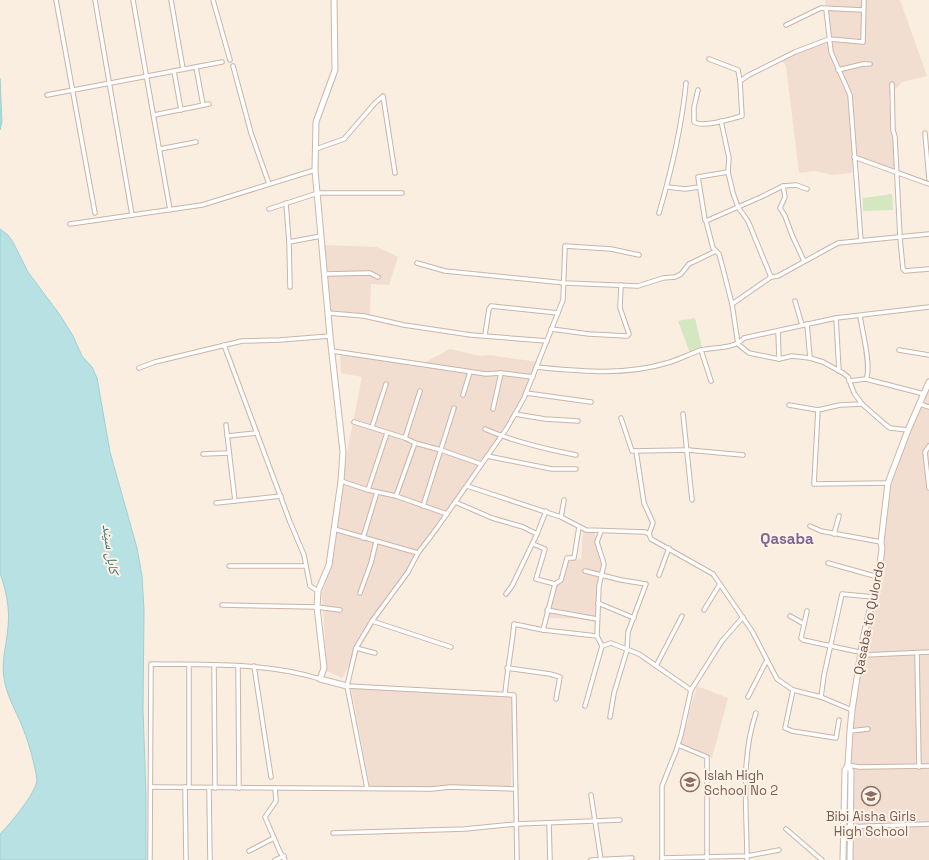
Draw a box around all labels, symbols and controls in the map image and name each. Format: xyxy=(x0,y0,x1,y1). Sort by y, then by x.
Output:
water label: کابل سيند xyxy=(99,523,124,577)
district label: Qasaba xyxy=(760,529,814,548)
street label: Qasaba to Qulordo xyxy=(850,560,888,676)
place label: Islah High School No 2 xyxy=(704,767,778,799)
school or university icon: Islah High School No 2 xyxy=(679,771,701,793)
school or university icon: Bibi Aisha Girls High School xyxy=(860,785,882,807)
place label: Bibi Aisha Girls High School xyxy=(826,808,916,840)

